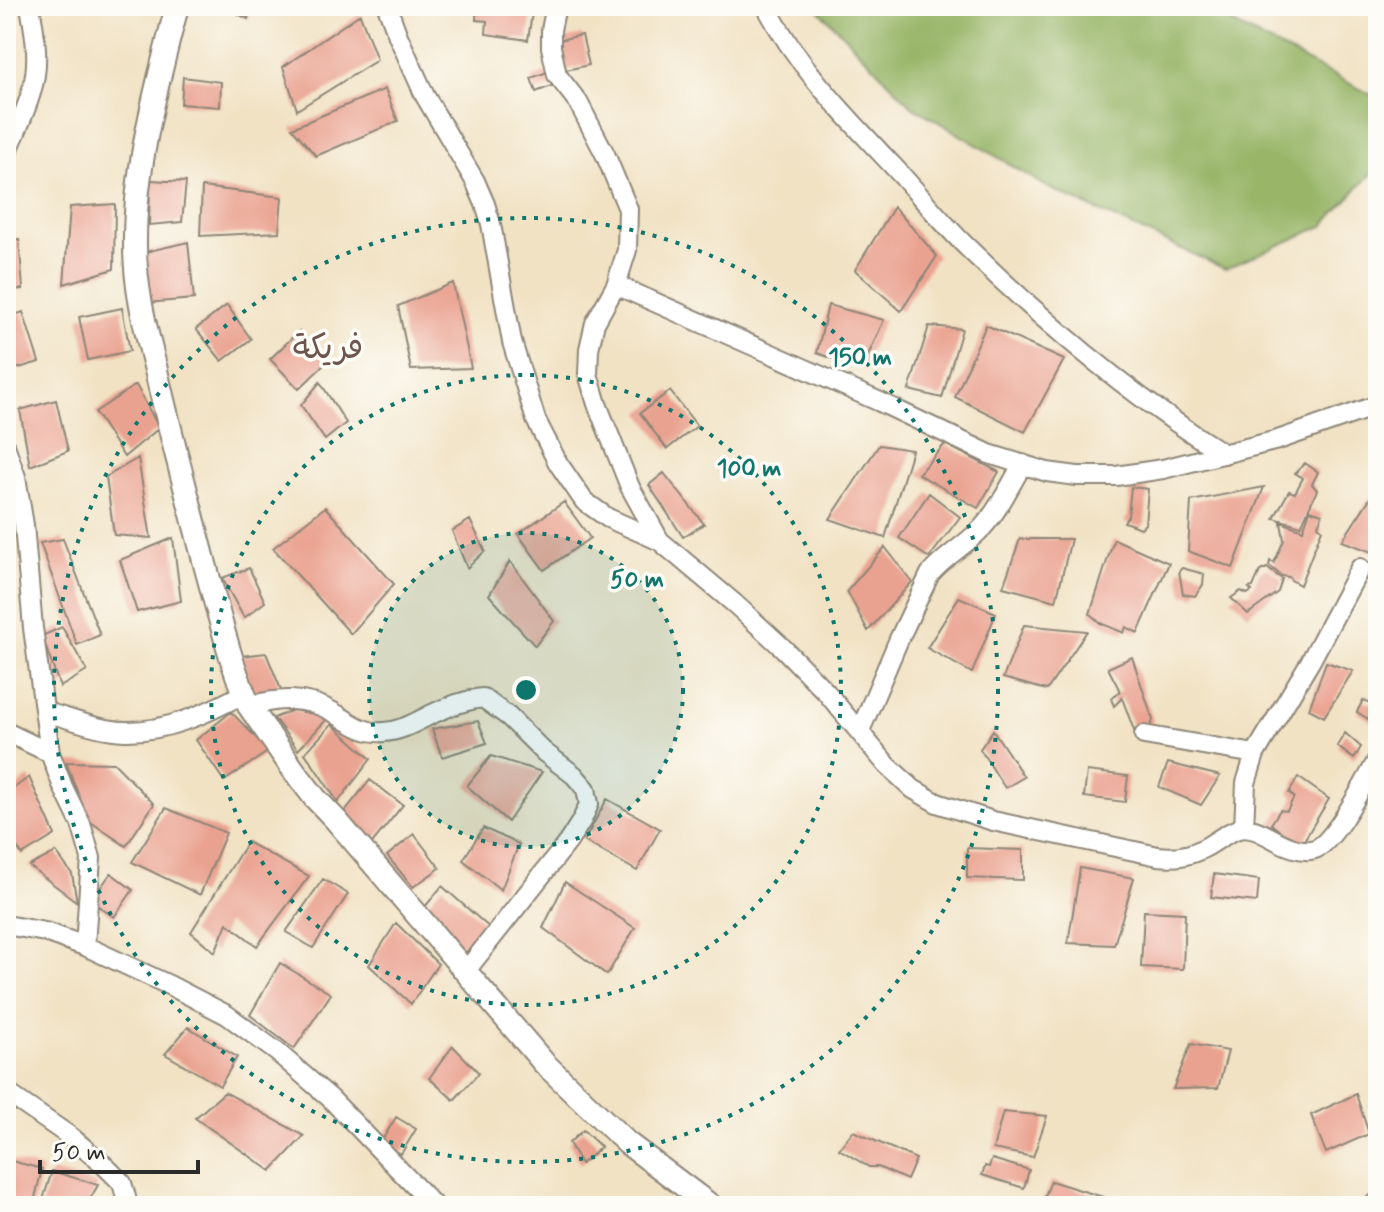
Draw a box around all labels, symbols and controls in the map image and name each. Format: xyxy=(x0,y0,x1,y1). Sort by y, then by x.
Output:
district label: فريكة xyxy=(293,326,363,371)
text: 150 m xyxy=(828,343,892,374)
text: 100 m xyxy=(717,454,781,485)
text: 50 m xyxy=(610,565,664,596)
centre of rings xyxy=(512,676,540,704)
scale bar xyxy=(40,1124,198,1174)
text: 50 m xyxy=(52,1138,106,1169)

